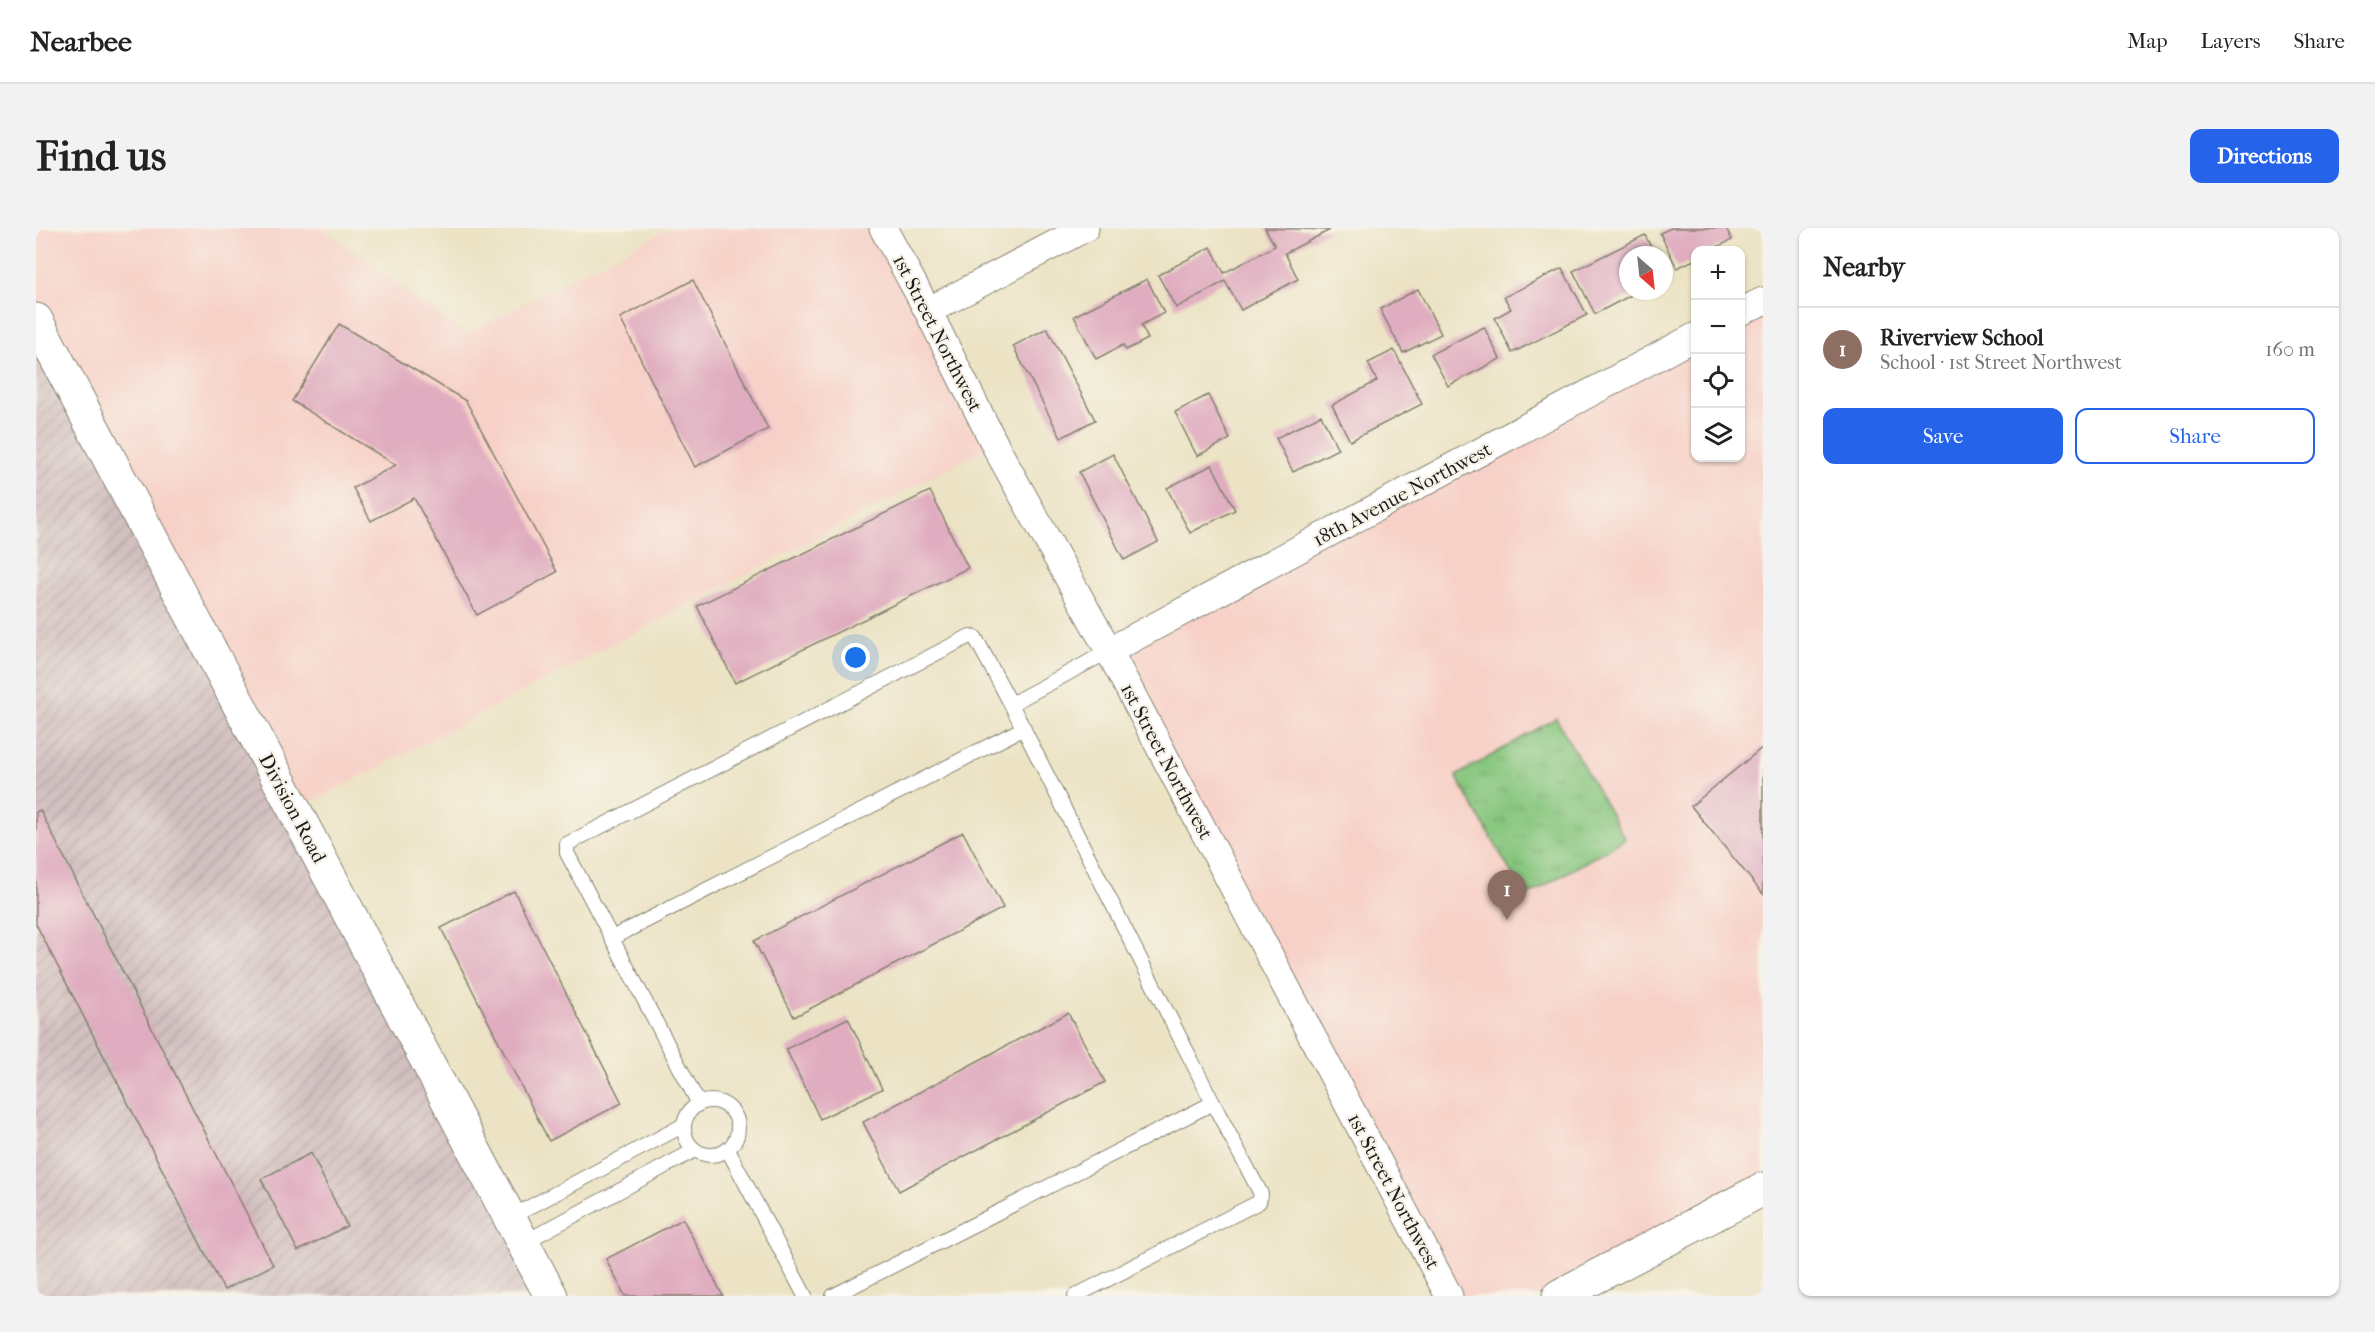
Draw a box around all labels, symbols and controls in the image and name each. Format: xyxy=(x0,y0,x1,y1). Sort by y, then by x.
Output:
text: Nearbee xyxy=(30,25,132,58)
text: Map xyxy=(2127,29,2168,53)
text: Layers xyxy=(2201,29,2260,53)
text: Share xyxy=(2293,29,2345,53)
button: Directions xyxy=(2190,129,2339,183)
text: Find us xyxy=(36,132,166,181)
north arrow xyxy=(1619,246,1673,300)
map controls xyxy=(1691,246,1745,462)
button: + xyxy=(1691,246,1745,300)
street label: 1st Street Northwest xyxy=(888,251,987,416)
text: Nearby xyxy=(1823,252,1905,283)
button: − xyxy=(1691,300,1745,354)
text: Riverview School xyxy=(1880,325,2044,351)
text: 1 xyxy=(1839,338,1846,361)
text: 160 m xyxy=(2265,338,2315,361)
text: School · 1st Street Northwest xyxy=(1880,351,2122,374)
button: locate xyxy=(1691,354,1745,408)
button: layers xyxy=(1691,408,1745,462)
button: Save xyxy=(1823,408,2063,464)
button: Share xyxy=(2075,408,2315,464)
street label: 18th Avenue Northwest xyxy=(1309,438,1495,551)
your location xyxy=(841,643,870,672)
street label: 1st Street Northwest xyxy=(1116,679,1217,843)
street label: Division Road xyxy=(254,750,331,868)
pin: 1 xyxy=(1488,870,1526,920)
street label: 1st Street Northwest xyxy=(1343,1109,1444,1273)

